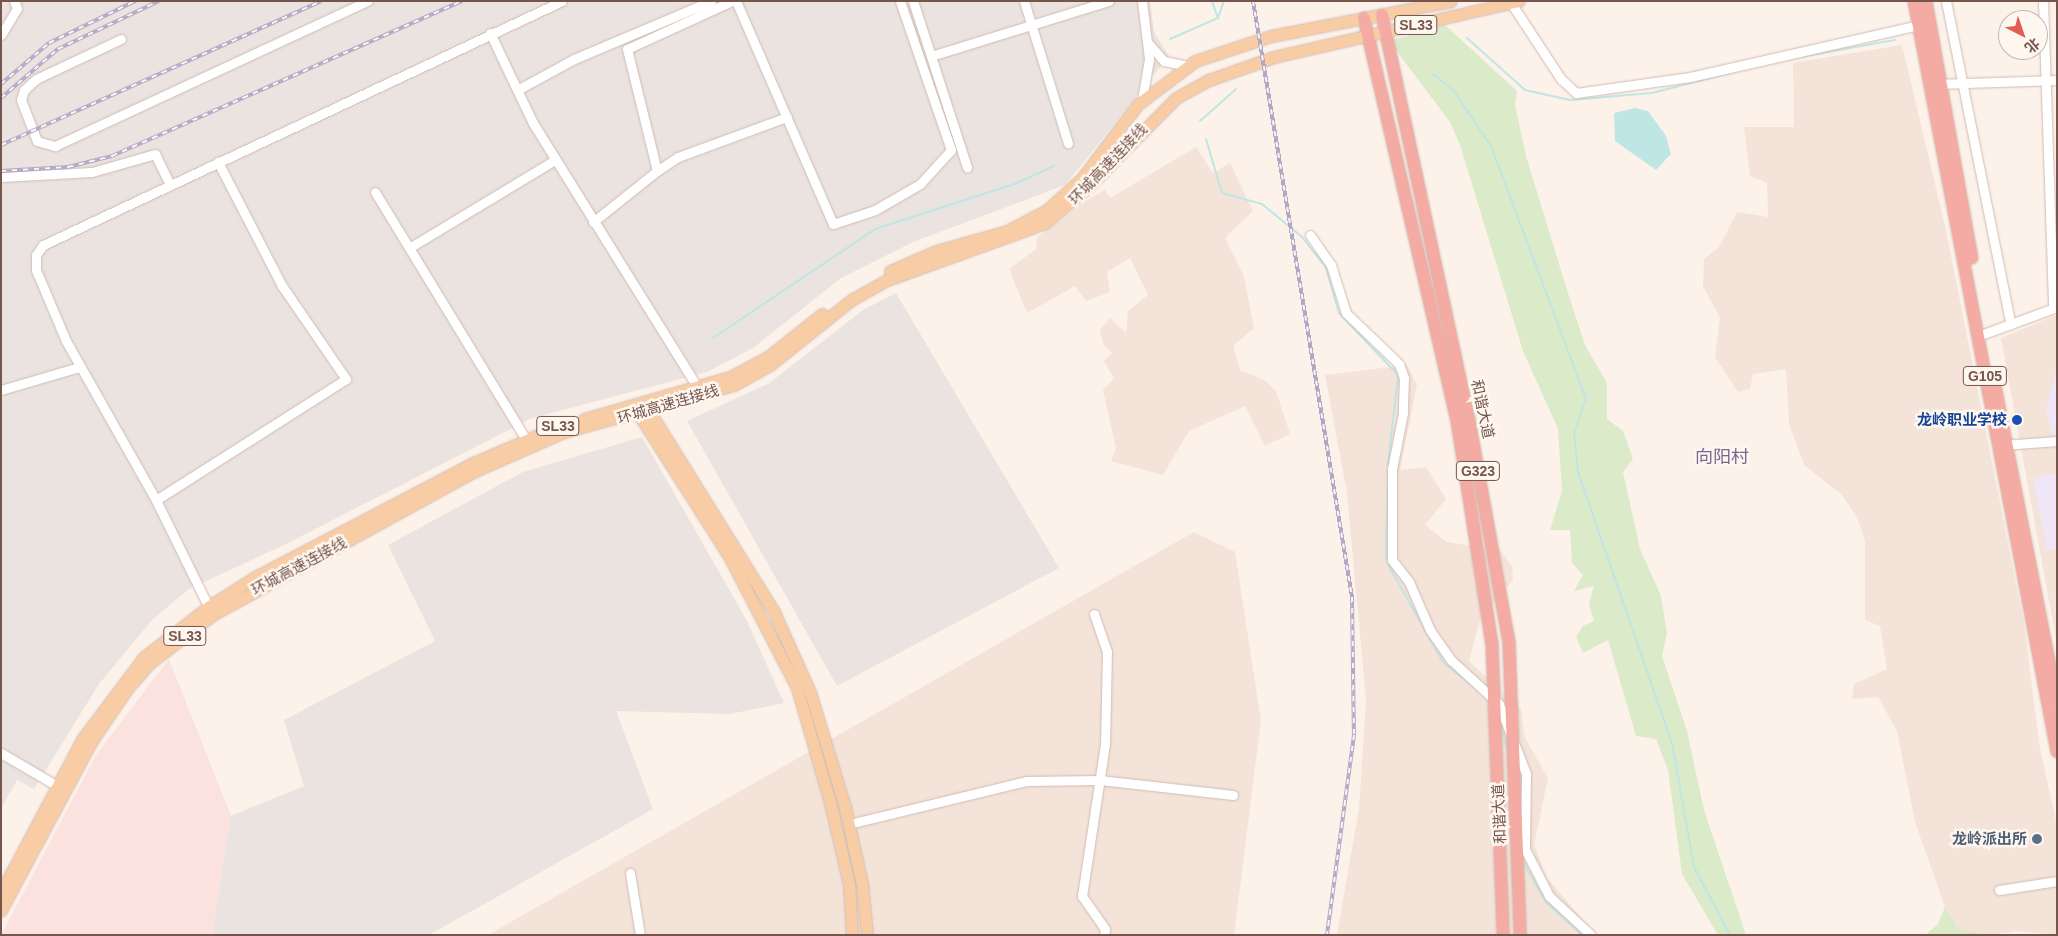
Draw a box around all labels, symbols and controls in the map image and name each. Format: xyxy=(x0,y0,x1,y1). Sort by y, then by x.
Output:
north arrow xyxy=(1998,10,2048,60)
road number: SL33 xyxy=(1394,14,1438,36)
text: 北 xyxy=(2022,35,2043,56)
street label: 环城高速连接线 xyxy=(1065,120,1151,208)
road number: G105 xyxy=(1962,364,2008,388)
street label: 和谐大道 xyxy=(1468,378,1498,440)
street label: 环城高速连接线 xyxy=(615,381,721,427)
place label: 龙岭职业学校 xyxy=(1917,411,2007,429)
road number: SL33 xyxy=(536,414,580,438)
marker: 龙岭职业学校 xyxy=(2011,414,2023,426)
district label: 向阳村 xyxy=(1695,446,1749,468)
road number: G323 xyxy=(1456,460,1500,482)
street label: 环城高速连接线 xyxy=(248,533,350,599)
road number: SL33 xyxy=(162,624,208,648)
street label: 和谐大道 xyxy=(1489,784,1509,844)
place label: 龙岭派出所 xyxy=(1952,830,2027,848)
marker: 龙岭派出所 xyxy=(2031,833,2043,845)

